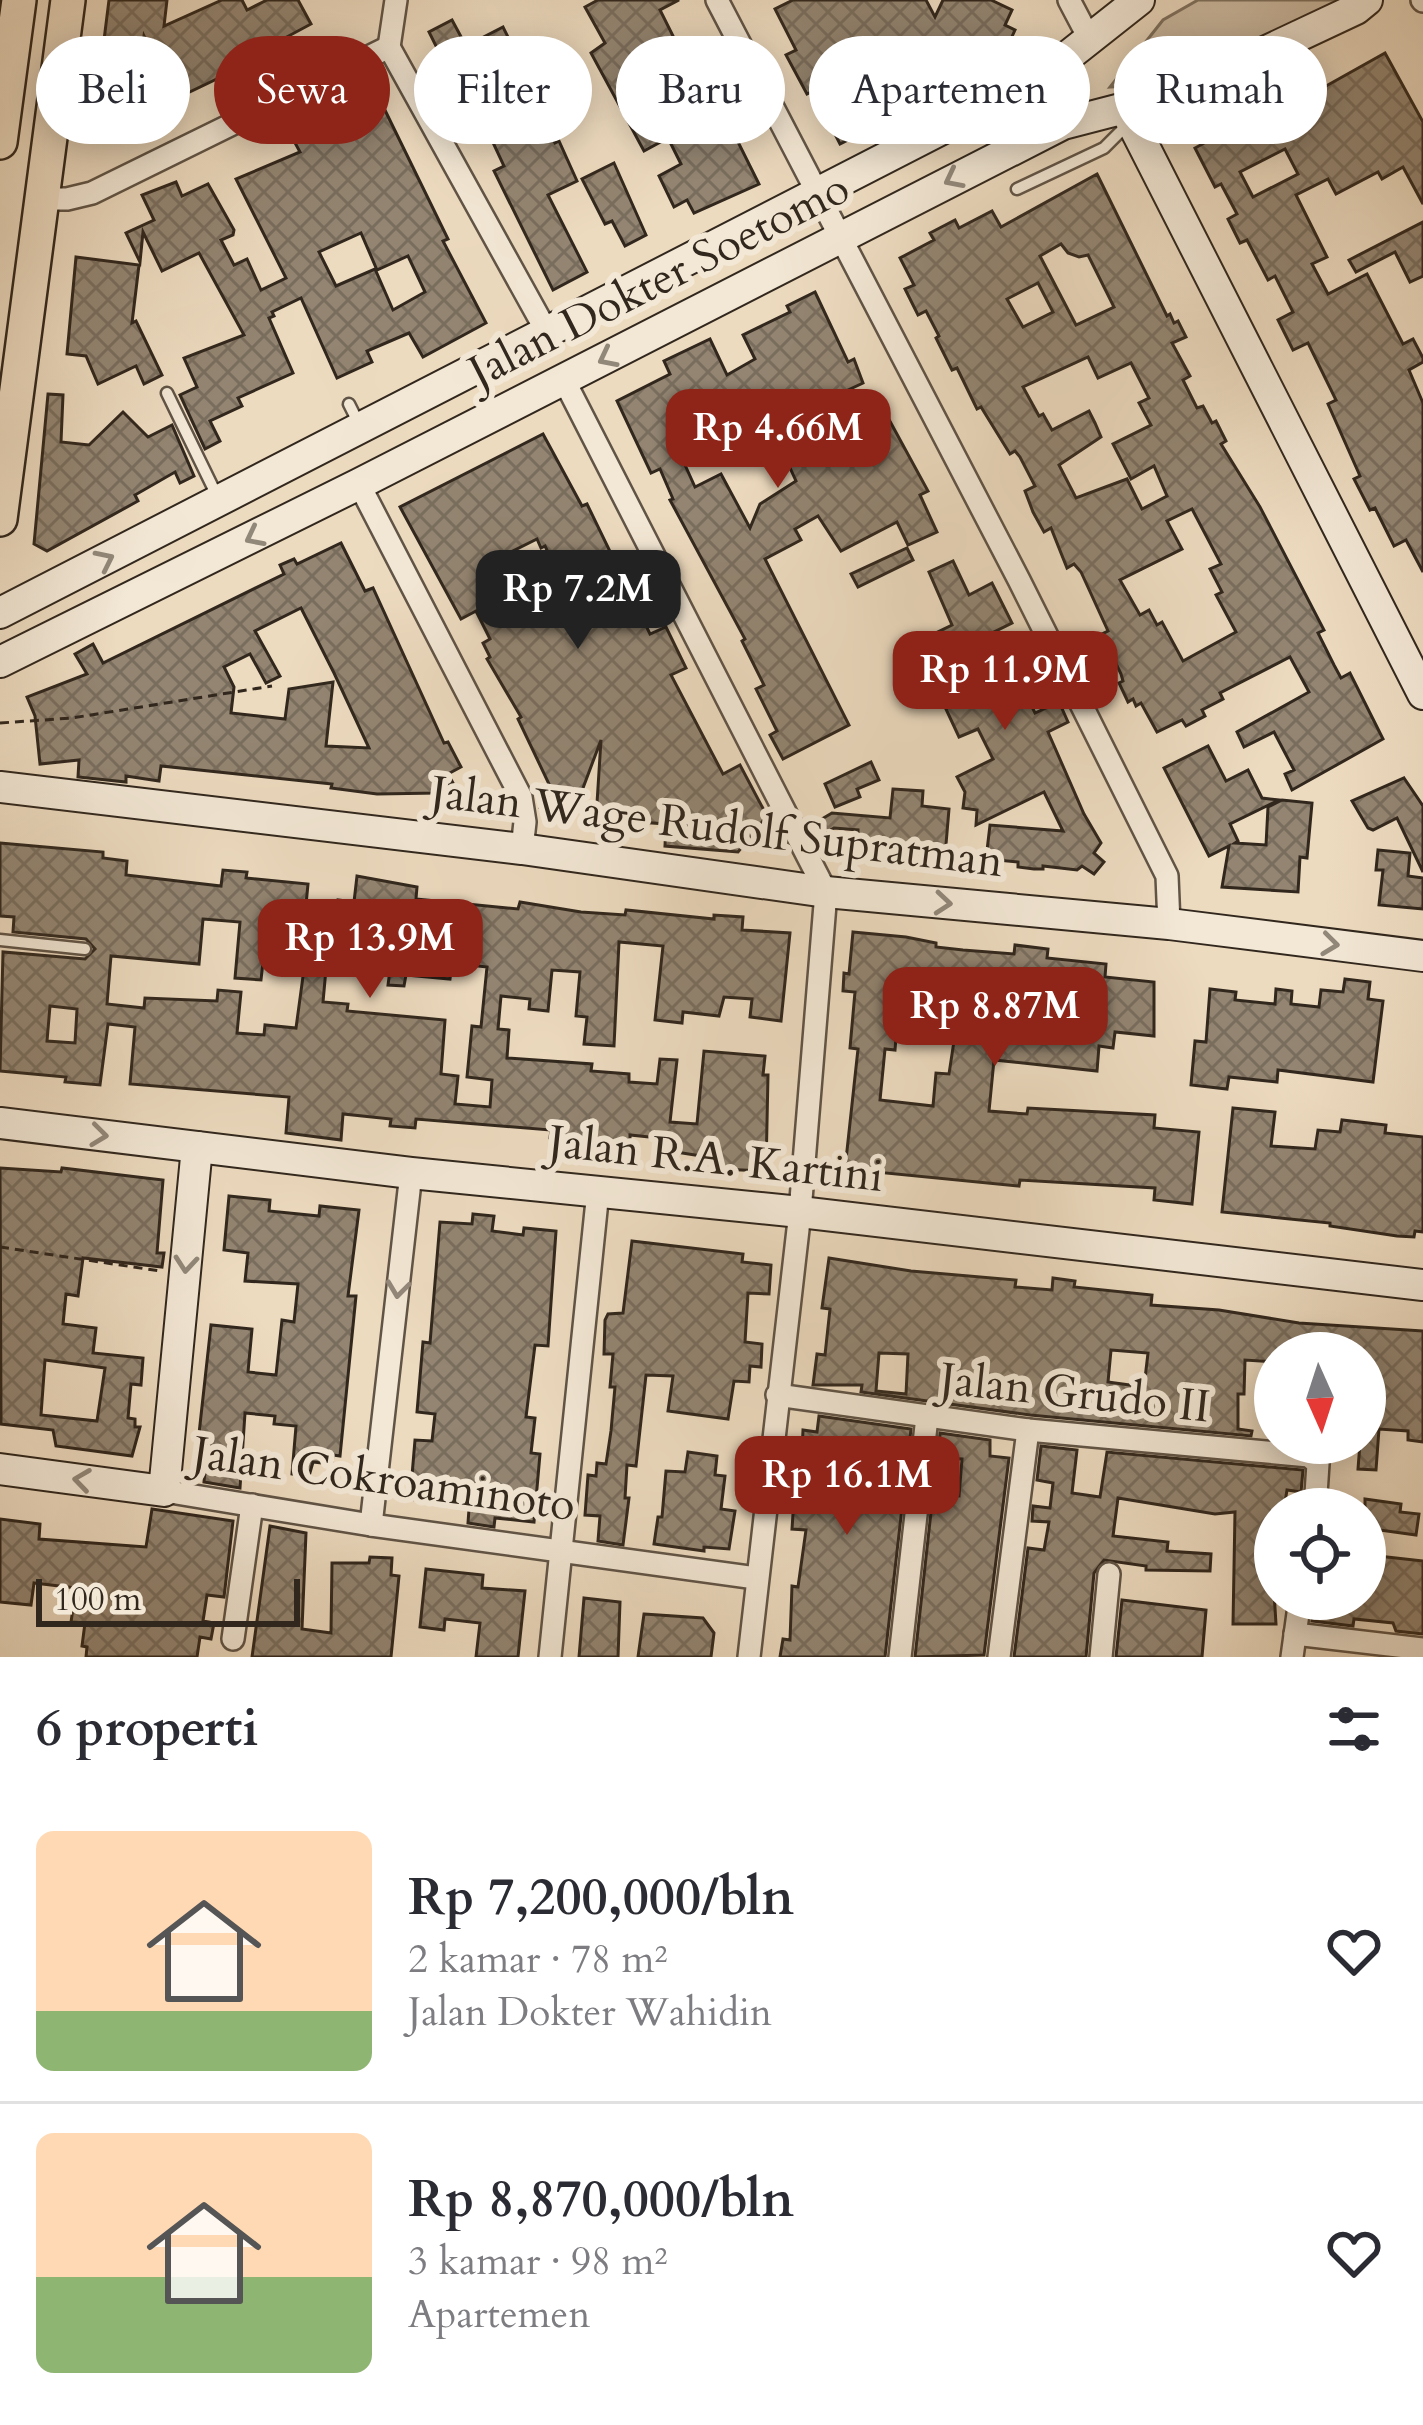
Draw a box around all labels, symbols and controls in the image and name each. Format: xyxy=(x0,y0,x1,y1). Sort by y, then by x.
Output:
chip: Beli xyxy=(36,36,190,144)
chip: Sewa xyxy=(214,36,390,144)
chip: Filter xyxy=(414,36,592,144)
chip: Baru xyxy=(616,36,785,144)
chip: Apartemen xyxy=(809,36,1090,144)
chip: Rumah xyxy=(1114,36,1327,144)
street label: Jalan Dokter Soetomo xyxy=(453,158,860,405)
one-way arrow xyxy=(944,165,966,188)
one-way arrow xyxy=(597,343,619,366)
pin: Rp 4.66M xyxy=(654,389,902,491)
text: Rp 4.66M xyxy=(693,401,863,454)
one-way arrow xyxy=(245,522,266,546)
pin: Rp 7.2M xyxy=(467,550,689,652)
one-way arrow xyxy=(93,551,114,575)
text: Rp 7.2M xyxy=(503,562,653,615)
pin: Rp 11.9M xyxy=(881,631,1129,733)
text: Rp 11.9M xyxy=(920,643,1090,696)
street label: Jalan Wage Rudolf Supratman xyxy=(422,761,1007,892)
one-way arrow xyxy=(933,890,952,915)
pin: Rp 13.9M xyxy=(246,899,494,1001)
text: Rp 13.9M xyxy=(285,911,455,964)
one-way arrow xyxy=(1320,931,1340,957)
pin: Rp 8.87M xyxy=(871,967,1119,1069)
text: Rp 8.87M xyxy=(910,979,1080,1032)
street label: Jalan R.A. Kartini xyxy=(540,1110,886,1207)
one-way arrow xyxy=(89,1121,108,1147)
one-way arrow xyxy=(174,1255,199,1274)
one-way arrow xyxy=(385,1279,411,1299)
north arrow xyxy=(1254,1332,1386,1464)
map controls xyxy=(1254,1332,1386,1620)
street label: Jalan Grudo II xyxy=(931,1348,1213,1437)
street label: Jalan Cokroaminoto xyxy=(183,1421,579,1536)
pin: Rp 16.1M xyxy=(723,1436,971,1538)
text: Rp 16.1M xyxy=(762,1448,932,1501)
one-way arrow xyxy=(72,1468,92,1494)
button: locate xyxy=(1254,1488,1386,1620)
scale bar xyxy=(36,1573,300,1626)
text: 100 m xyxy=(54,1577,141,1622)
text: 6 properti xyxy=(36,1694,259,1764)
icon: filters xyxy=(1321,1696,1387,1762)
text: Rp 7,200,000/bln xyxy=(408,1863,794,1933)
icon: home xyxy=(132,1879,276,2023)
icon: heart xyxy=(1321,1918,1387,1984)
text: 2 kamar · 78 m² xyxy=(408,1933,668,1986)
text: Jalan Dokter Wahidin xyxy=(408,1986,772,2039)
text: Rp 8,870,000/bln xyxy=(408,2165,794,2235)
icon: home xyxy=(132,2181,276,2325)
icon: heart xyxy=(1321,2220,1387,2286)
text: 3 kamar · 98 m² xyxy=(408,2235,668,2288)
text: Apartemen xyxy=(408,2288,590,2341)

